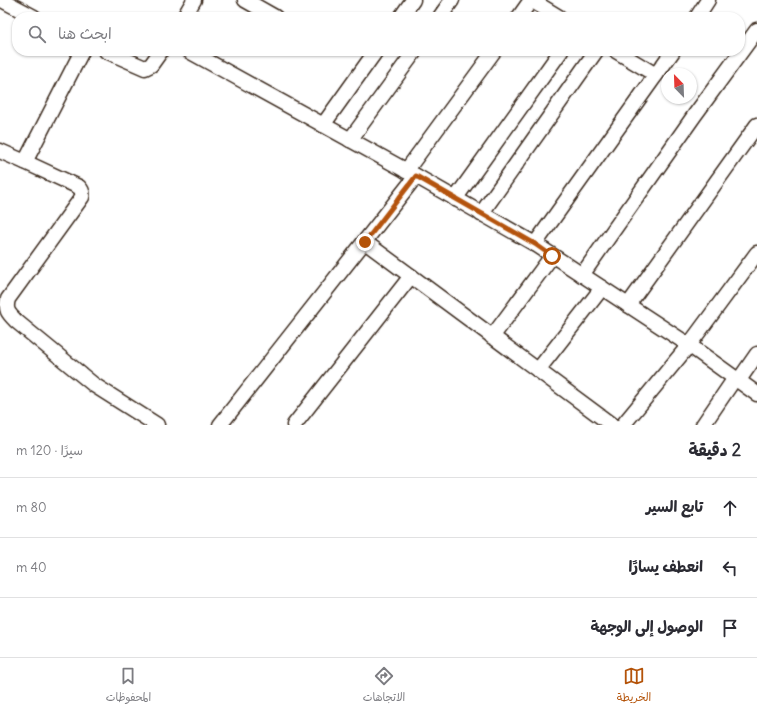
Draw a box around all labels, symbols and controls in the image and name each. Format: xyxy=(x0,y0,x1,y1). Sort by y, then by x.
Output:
search box xyxy=(12,12,745,56)
icon: search xyxy=(26,23,48,45)
text: ابحث هنا xyxy=(58,24,112,43)
north arrow xyxy=(661,68,697,104)
route end xyxy=(356,233,374,251)
route start xyxy=(543,247,561,265)
text: 2 دقيقة xyxy=(688,439,741,461)
text: سيرًا · 120 m xyxy=(16,442,83,459)
text: تابع السير xyxy=(646,497,703,516)
icon: ahead xyxy=(719,497,741,519)
text: 80 m xyxy=(16,499,47,516)
text: انعطف يسارًا xyxy=(629,557,703,576)
icon: left xyxy=(719,557,741,579)
text: 40 m xyxy=(16,559,47,576)
text: الوصول إلى الوجهة xyxy=(590,617,703,636)
icon: arrive xyxy=(719,617,741,639)
tab: المحفوظات xyxy=(106,665,151,707)
tab: الاتجاهات xyxy=(363,665,405,707)
tab: الخريطة xyxy=(617,665,651,707)

